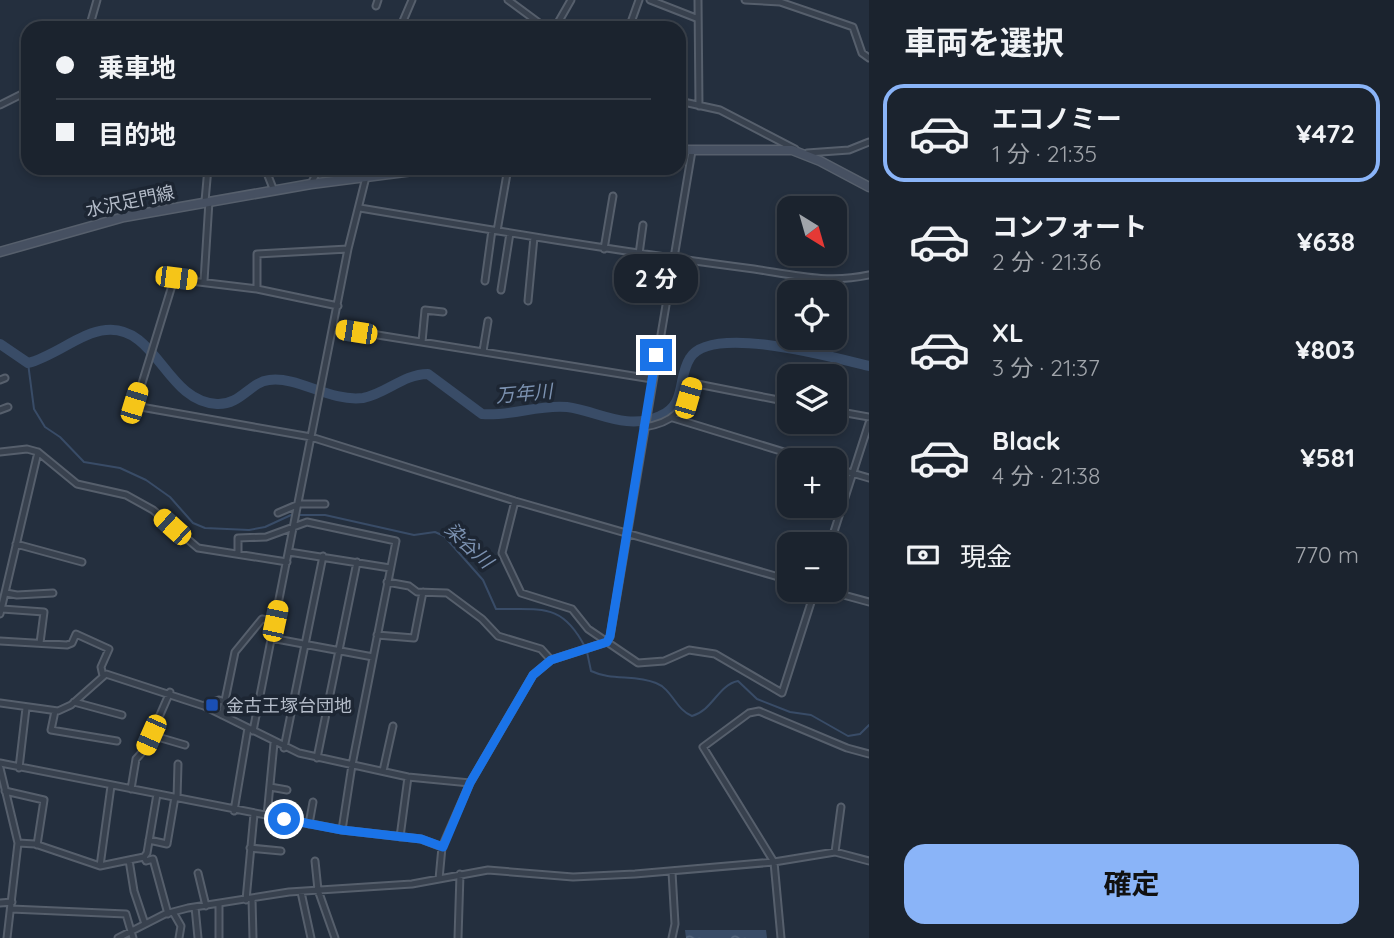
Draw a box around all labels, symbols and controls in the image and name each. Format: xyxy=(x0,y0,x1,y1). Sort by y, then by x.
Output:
text: 車両を選択 xyxy=(904,22,1064,62)
text: 乗車地 xyxy=(98,51,176,84)
icon: car xyxy=(908,102,971,165)
text: エコノミー xyxy=(992,102,1122,135)
text: ¥472 xyxy=(1296,117,1355,150)
text: 目的地 xyxy=(98,118,176,151)
text: 1 分 · 21:35 xyxy=(992,139,1097,168)
street label: 水沢足門線 xyxy=(84,180,176,222)
north arrow xyxy=(777,196,847,266)
map controls xyxy=(777,196,847,602)
icon: car xyxy=(908,210,971,273)
text: コンフォート xyxy=(992,210,1147,243)
text: ¥638 xyxy=(1297,225,1355,258)
text: 2 分 · 21:36 xyxy=(992,247,1101,276)
callout: 2 分 xyxy=(614,254,698,302)
text: 2 分 xyxy=(635,264,677,293)
car xyxy=(154,265,199,291)
button: locate xyxy=(777,280,847,350)
text: XL xyxy=(992,316,1024,349)
car xyxy=(334,318,379,346)
icon: car xyxy=(908,318,971,381)
text: ¥803 xyxy=(1295,333,1355,366)
route end xyxy=(640,339,672,371)
text: 3 分 · 21:37 xyxy=(992,353,1100,382)
button: layers xyxy=(777,364,847,434)
car xyxy=(673,375,704,421)
water label: 万年川 xyxy=(495,378,555,407)
car xyxy=(118,380,151,426)
text: Black xyxy=(992,424,1061,457)
icon: car xyxy=(908,426,971,489)
text: ¥581 xyxy=(1300,441,1355,474)
button: + xyxy=(777,448,847,518)
text: 4 分 · 21:38 xyxy=(992,461,1100,490)
car xyxy=(150,505,195,549)
water label: 染谷川 xyxy=(440,517,499,575)
button: − xyxy=(777,532,847,602)
icon: cash xyxy=(904,536,942,574)
text: 現金 xyxy=(960,540,1012,573)
text: 770 m xyxy=(1294,540,1359,569)
car xyxy=(261,598,290,644)
place label: 金古王塚台団地 xyxy=(226,694,352,717)
marker: 金古王塚台団地 xyxy=(204,697,220,713)
car xyxy=(133,712,170,758)
route start xyxy=(268,803,300,835)
button: 確定 xyxy=(904,844,1359,924)

